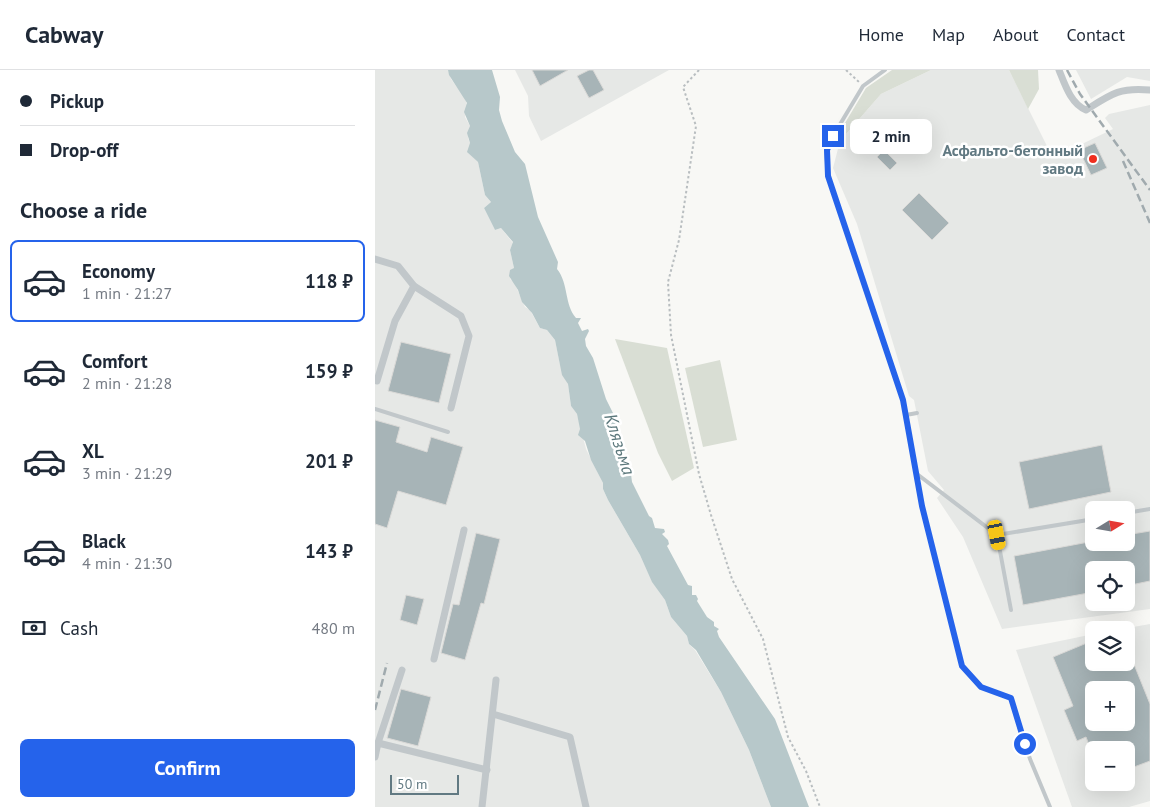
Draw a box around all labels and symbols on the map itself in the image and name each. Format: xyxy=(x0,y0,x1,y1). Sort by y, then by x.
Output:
callout: 2 min xyxy=(851,118,933,154)
route end xyxy=(822,125,844,147)
place label: Асфальто-бетонный завод xyxy=(942,140,1083,178)
marker: Асфальто-бетонный завод xyxy=(1087,153,1099,165)
water label: Клязьма xyxy=(599,410,641,478)
north arrow xyxy=(1085,501,1135,551)
car xyxy=(986,519,1007,551)
route start xyxy=(1014,733,1036,755)
scale bar xyxy=(390,772,459,795)

